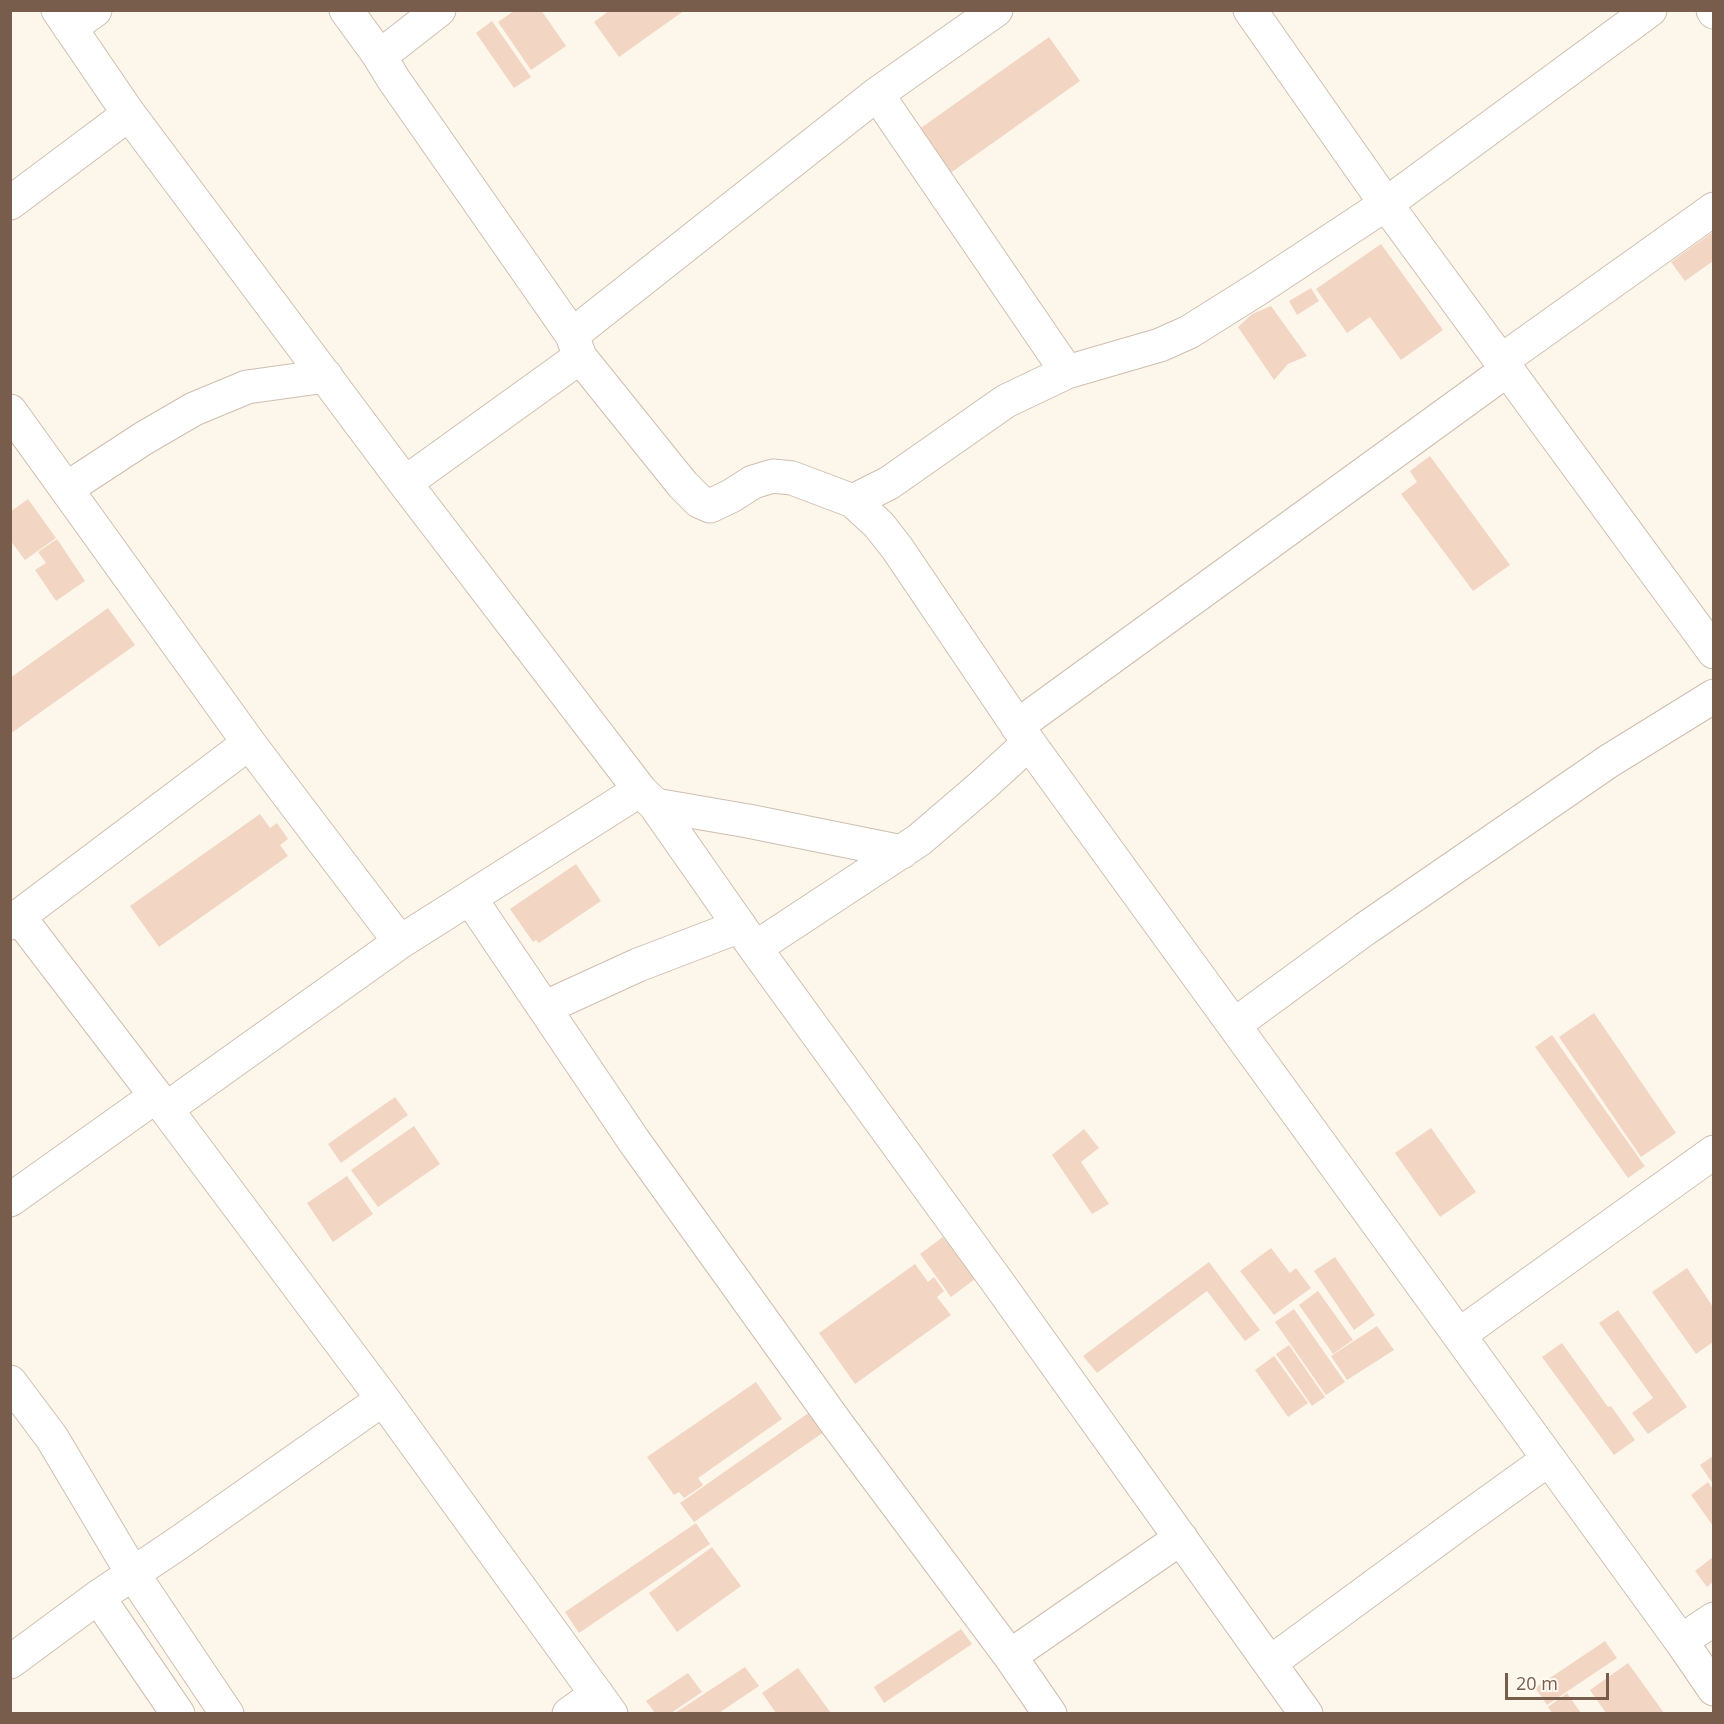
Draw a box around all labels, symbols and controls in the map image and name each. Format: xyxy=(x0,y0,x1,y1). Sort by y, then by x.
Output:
scale bar xyxy=(1508,1661,1612,1699)
text: 20 m xyxy=(1516,1671,1558,1695)

